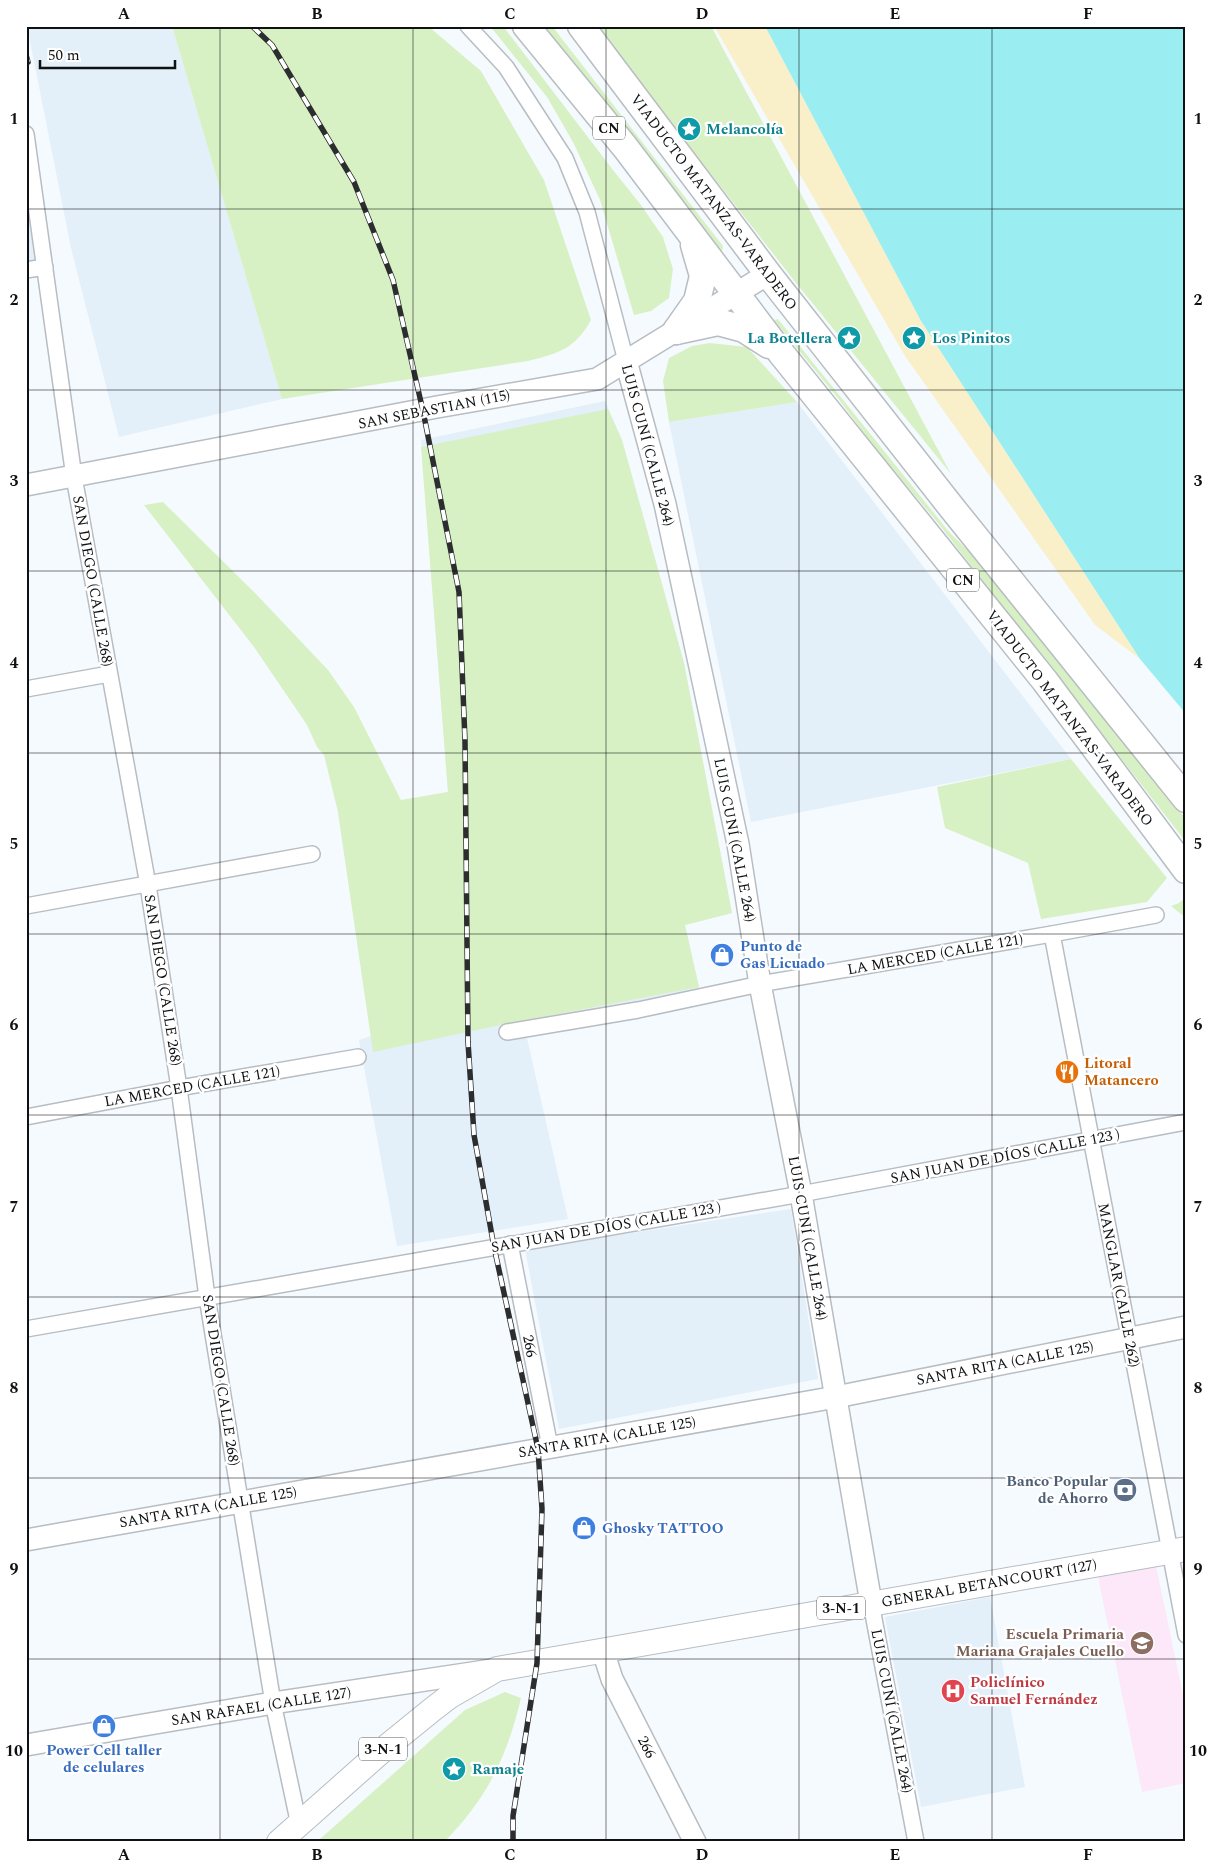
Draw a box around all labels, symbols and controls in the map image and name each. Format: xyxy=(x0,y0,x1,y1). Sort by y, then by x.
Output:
text: A xyxy=(118,2,131,26)
text: B xyxy=(311,2,323,26)
text: C xyxy=(504,2,516,26)
text: D xyxy=(696,2,709,26)
text: E xyxy=(890,2,900,26)
text: F xyxy=(1083,2,1093,26)
scale bar xyxy=(40,38,175,70)
text: 50 m xyxy=(48,44,80,67)
street label: VIADUCTO MATANZAS-VARADERO xyxy=(624,89,803,315)
text: 1 xyxy=(10,107,18,131)
text: 1 xyxy=(1194,107,1202,131)
road number: CN xyxy=(593,116,625,140)
place icon: Melancolía xyxy=(676,116,702,142)
place label: Melancolía xyxy=(706,118,784,141)
text: 2 xyxy=(10,288,19,312)
text: 2 xyxy=(1194,288,1203,312)
place icon: La Botellera xyxy=(836,325,862,351)
place icon: Los Pinitos xyxy=(901,325,927,351)
place label: La Botellera xyxy=(747,327,832,350)
place label: Los Pinitos xyxy=(932,327,1010,350)
street label: LUIS CUNÍ (CALLE 264) xyxy=(615,362,680,529)
street label: SAN SEBASTIAN (115) xyxy=(356,383,512,435)
text: 3 xyxy=(10,469,19,493)
text: 3 xyxy=(1194,469,1203,493)
street label: SAN DIEGO (CALLE 268) xyxy=(66,494,119,668)
road number: CN xyxy=(947,568,979,592)
street label: VIADUCTO MATANZAS-VARADERO xyxy=(980,605,1159,831)
text: 4 xyxy=(10,651,19,675)
text: 4 xyxy=(1194,651,1203,675)
street label: LUIS CUNÍ (CALLE 264) xyxy=(707,756,762,924)
text: 5 xyxy=(10,832,18,856)
text: 5 xyxy=(1194,832,1202,856)
street label: SAN DIEGO (CALLE 268) xyxy=(138,893,187,1067)
street label: LA MERCED (CALLE 121) xyxy=(845,928,1025,981)
place label: Punto de Gas Licuado xyxy=(740,935,825,975)
shop icon: Punto de Gas Licuado xyxy=(709,942,735,968)
text: 6 xyxy=(10,1013,19,1037)
text: 6 xyxy=(1194,1013,1203,1037)
place label: Litoral Matancero xyxy=(1084,1052,1159,1092)
restaurant icon: Litoral Matancero xyxy=(1054,1059,1080,1085)
street label: LA MERCED (CALLE 121) xyxy=(102,1060,282,1113)
street label: SAN JUAN DE DÍOS (CALLE 123 ) xyxy=(888,1123,1122,1190)
street label: LUIS CUNÍ (CALLE 264) xyxy=(782,1154,833,1322)
text: 7 xyxy=(10,1195,19,1219)
text: 7 xyxy=(1194,1195,1203,1219)
street label: SAN JUAN DE DÍOS (CALLE 123 ) xyxy=(489,1196,723,1259)
street label: MANGLAR (CALLE 262) xyxy=(1091,1201,1146,1369)
street label: SAN DIEGO (CALLE 268) xyxy=(196,1293,245,1467)
street label: 266 xyxy=(516,1333,543,1360)
street label: SANTA RITA (CALLE 125) xyxy=(915,1335,1096,1392)
text: 8 xyxy=(10,1376,19,1400)
text: 8 xyxy=(1194,1376,1203,1400)
street label: SANTA RITA (CALLE 125) xyxy=(516,1411,698,1464)
place label: Banco Popular de Ahorro xyxy=(1006,1470,1109,1510)
bank icon: Banco Popular de Ahorro xyxy=(1112,1477,1138,1503)
street label: SANTA RITA (CALLE 125) xyxy=(117,1481,299,1534)
shop icon: Ghosky TATTOO xyxy=(571,1515,597,1541)
place label: Ghosky TATTOO xyxy=(602,1517,724,1540)
street label: GENERAL BETANCOURT (127) xyxy=(880,1553,1099,1614)
text: 9 xyxy=(10,1557,19,1581)
text: 9 xyxy=(1194,1557,1203,1581)
road number: 3-N-1 xyxy=(817,1596,865,1620)
place label: Escuela Primaria Mariana Grajales Cuello xyxy=(956,1623,1124,1663)
street label: LUIS CUNÍ (CALLE 264) xyxy=(864,1627,919,1795)
school or university icon: Escuela Primaria Mariana Grajales Cuello xyxy=(1129,1630,1155,1656)
place label: Policlínico Samuel Fernández xyxy=(970,1671,1098,1711)
hospital icon: Policlínico Samuel Fernández xyxy=(940,1678,966,1704)
street label: SAN RAFAEL (CALLE 127) xyxy=(169,1681,353,1732)
shop icon: Power Cell taller de celulares xyxy=(91,1713,117,1739)
street label: 266 xyxy=(631,1732,662,1763)
road number: 3-N-1 xyxy=(359,1738,407,1760)
text: 10 xyxy=(5,1739,23,1763)
place label: Power Cell taller de celulares xyxy=(46,1739,162,1779)
text: 10 xyxy=(1189,1739,1207,1763)
place icon: Ramaje xyxy=(441,1756,467,1782)
place label: Ramaje xyxy=(472,1758,524,1781)
text: A xyxy=(118,1843,131,1867)
text: B xyxy=(311,1843,323,1867)
text: C xyxy=(504,1843,516,1867)
text: D xyxy=(696,1843,709,1867)
text: E xyxy=(890,1843,900,1867)
text: F xyxy=(1083,1843,1093,1867)

